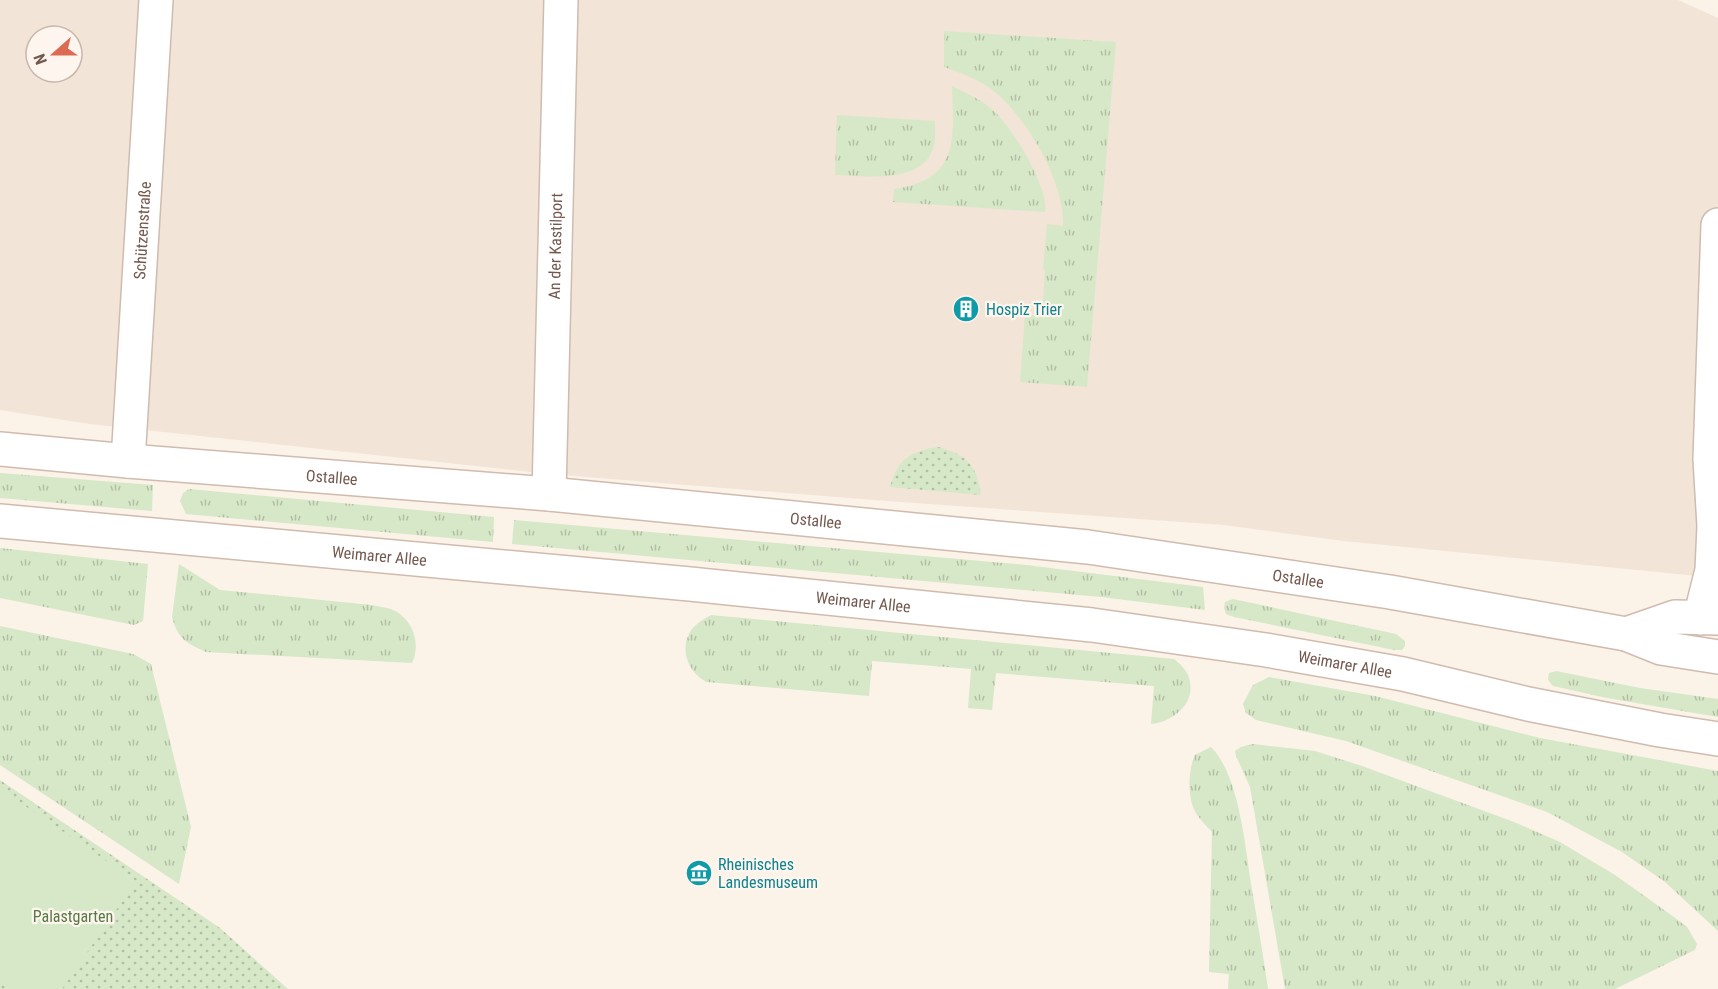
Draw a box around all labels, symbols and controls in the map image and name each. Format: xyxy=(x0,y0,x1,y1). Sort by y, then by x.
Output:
north arrow xyxy=(24,24,84,84)
text: N xyxy=(30,51,51,67)
street label: Schützenstraße xyxy=(130,181,154,280)
street label: An der Kastilport xyxy=(544,192,566,299)
building icon: Hospiz Trier xyxy=(951,294,981,324)
place label: Hospiz Trier xyxy=(986,300,1062,319)
street label: Ostallee xyxy=(305,465,358,488)
street label: Ostallee xyxy=(789,508,843,532)
street label: Weimarer Allee xyxy=(331,542,428,569)
street label: Ostallee xyxy=(1271,565,1325,592)
street label: Weimarer Allee xyxy=(815,587,912,616)
street label: Weimarer Allee xyxy=(1297,646,1394,681)
place label: Rheinisches Landesmuseum xyxy=(718,855,818,892)
museum icon: Rheinisches Landesmuseum xyxy=(684,858,714,888)
park label: Palastgarten xyxy=(33,907,113,926)

